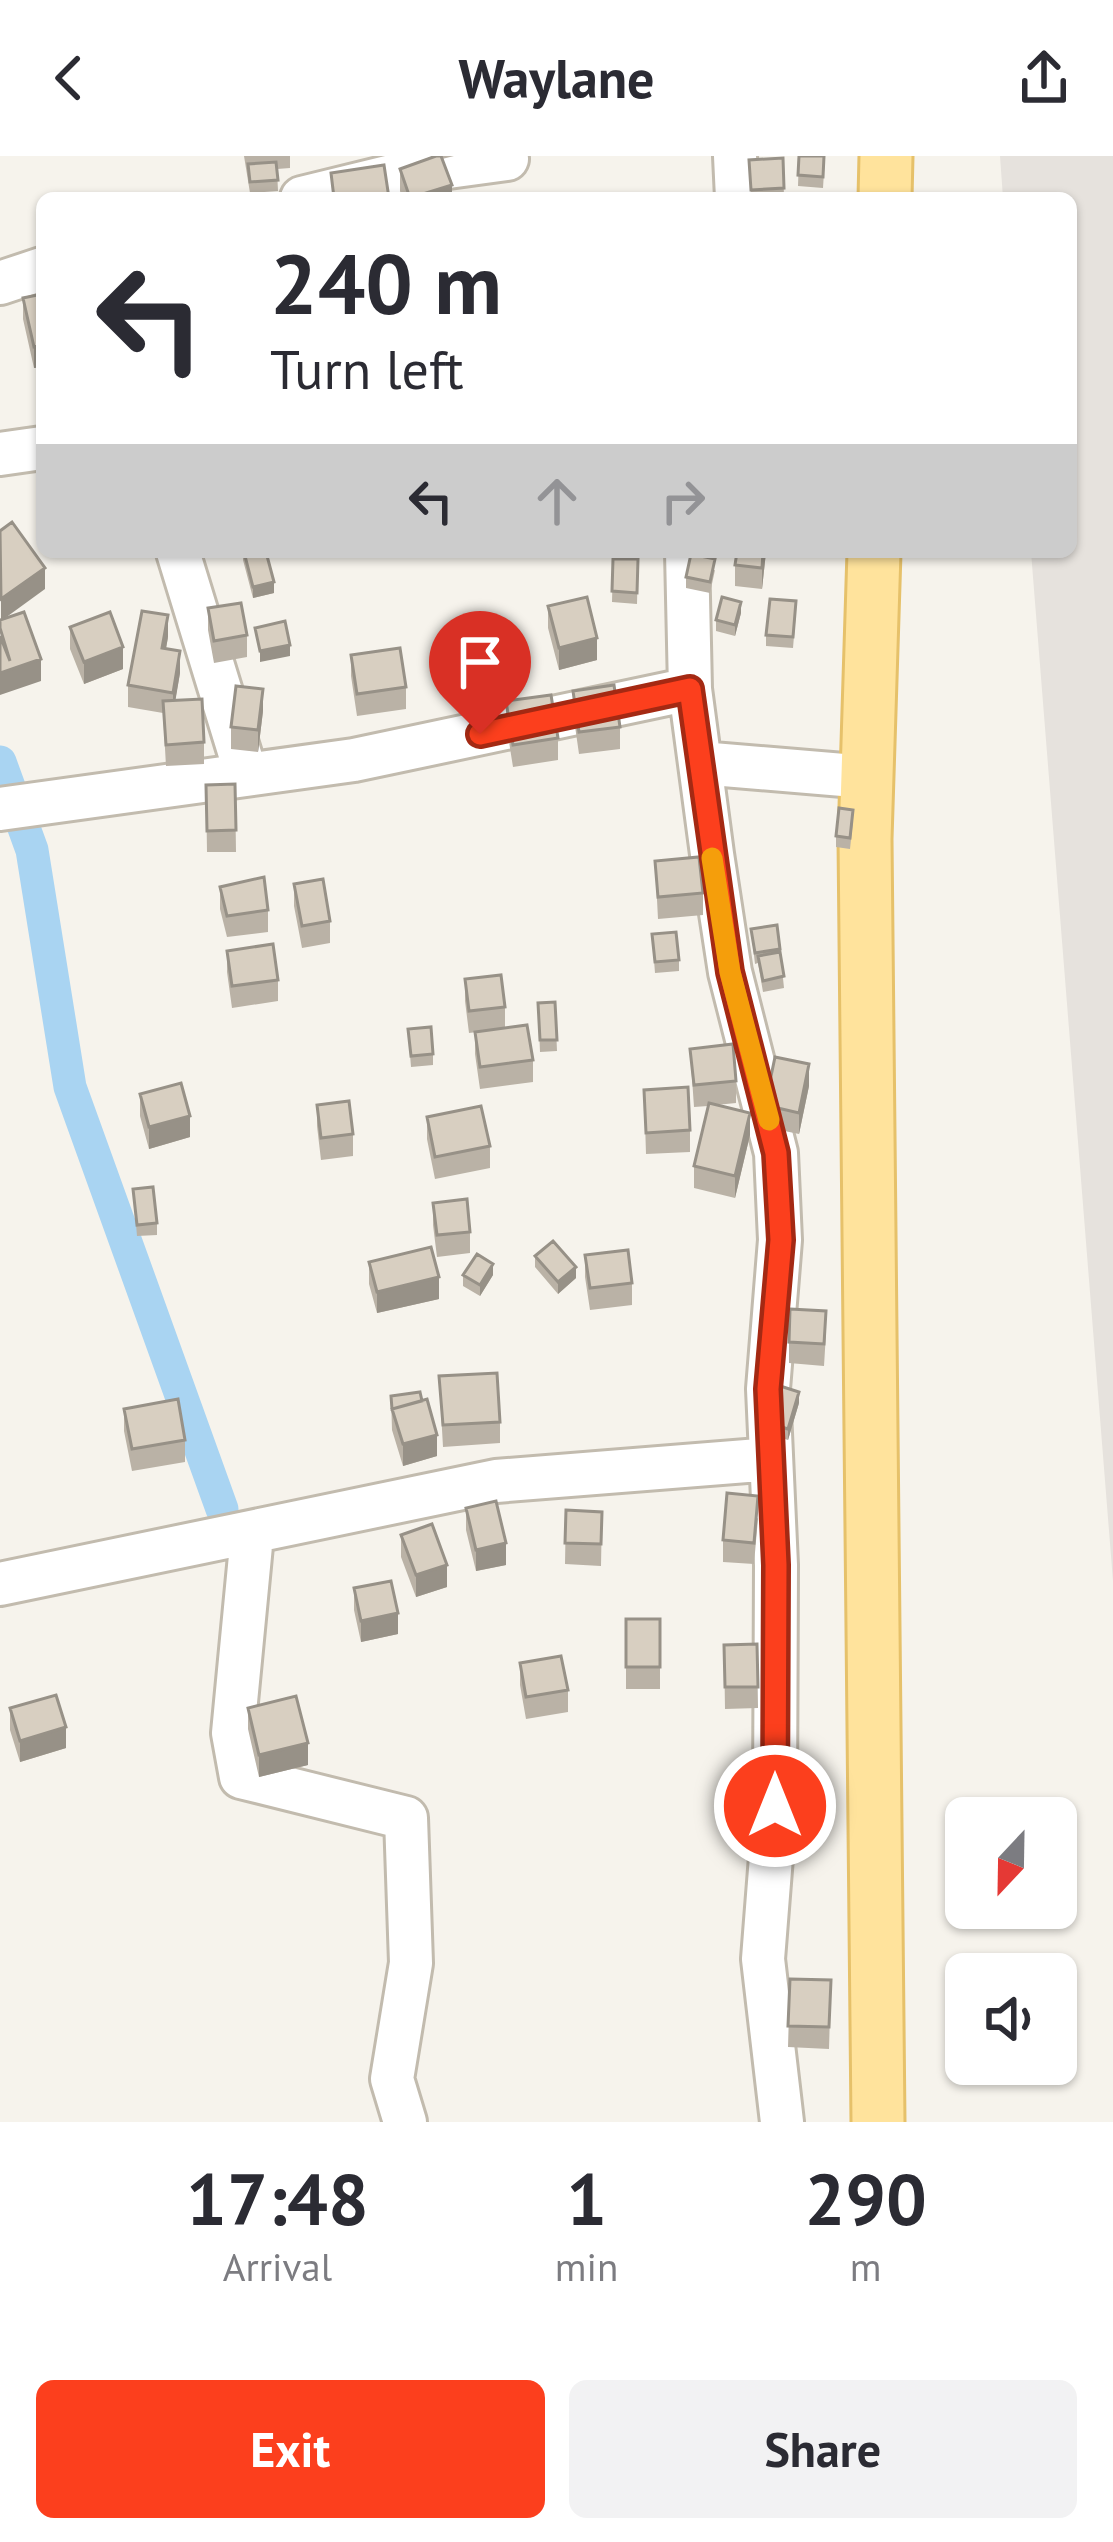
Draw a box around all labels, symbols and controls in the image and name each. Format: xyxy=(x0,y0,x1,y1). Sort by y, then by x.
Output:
text: Waylane xyxy=(458,43,655,113)
icon: back xyxy=(36,45,102,111)
icon: share xyxy=(1011,45,1077,111)
text: 240 m xyxy=(270,228,502,337)
icon: left xyxy=(72,240,228,396)
text: Turn left xyxy=(270,334,464,404)
icon: left xyxy=(398,468,464,534)
icon: ahead xyxy=(524,468,590,534)
icon: right xyxy=(650,468,716,534)
pin xyxy=(429,611,531,734)
icon: arrive xyxy=(447,629,513,695)
position arrow xyxy=(712,1743,838,1869)
north arrow xyxy=(945,1797,1077,1929)
map controls xyxy=(945,1797,1077,2085)
button: sound xyxy=(945,1953,1077,2085)
text: 17:48 xyxy=(186,2152,369,2245)
text: 1 xyxy=(566,2152,607,2245)
text: 290 xyxy=(804,2152,927,2245)
text: Arrival xyxy=(223,2241,332,2292)
text: min xyxy=(555,2241,618,2292)
text: m xyxy=(850,2241,881,2292)
button: Exit xyxy=(36,2380,545,2518)
button: Share xyxy=(569,2380,1077,2518)

